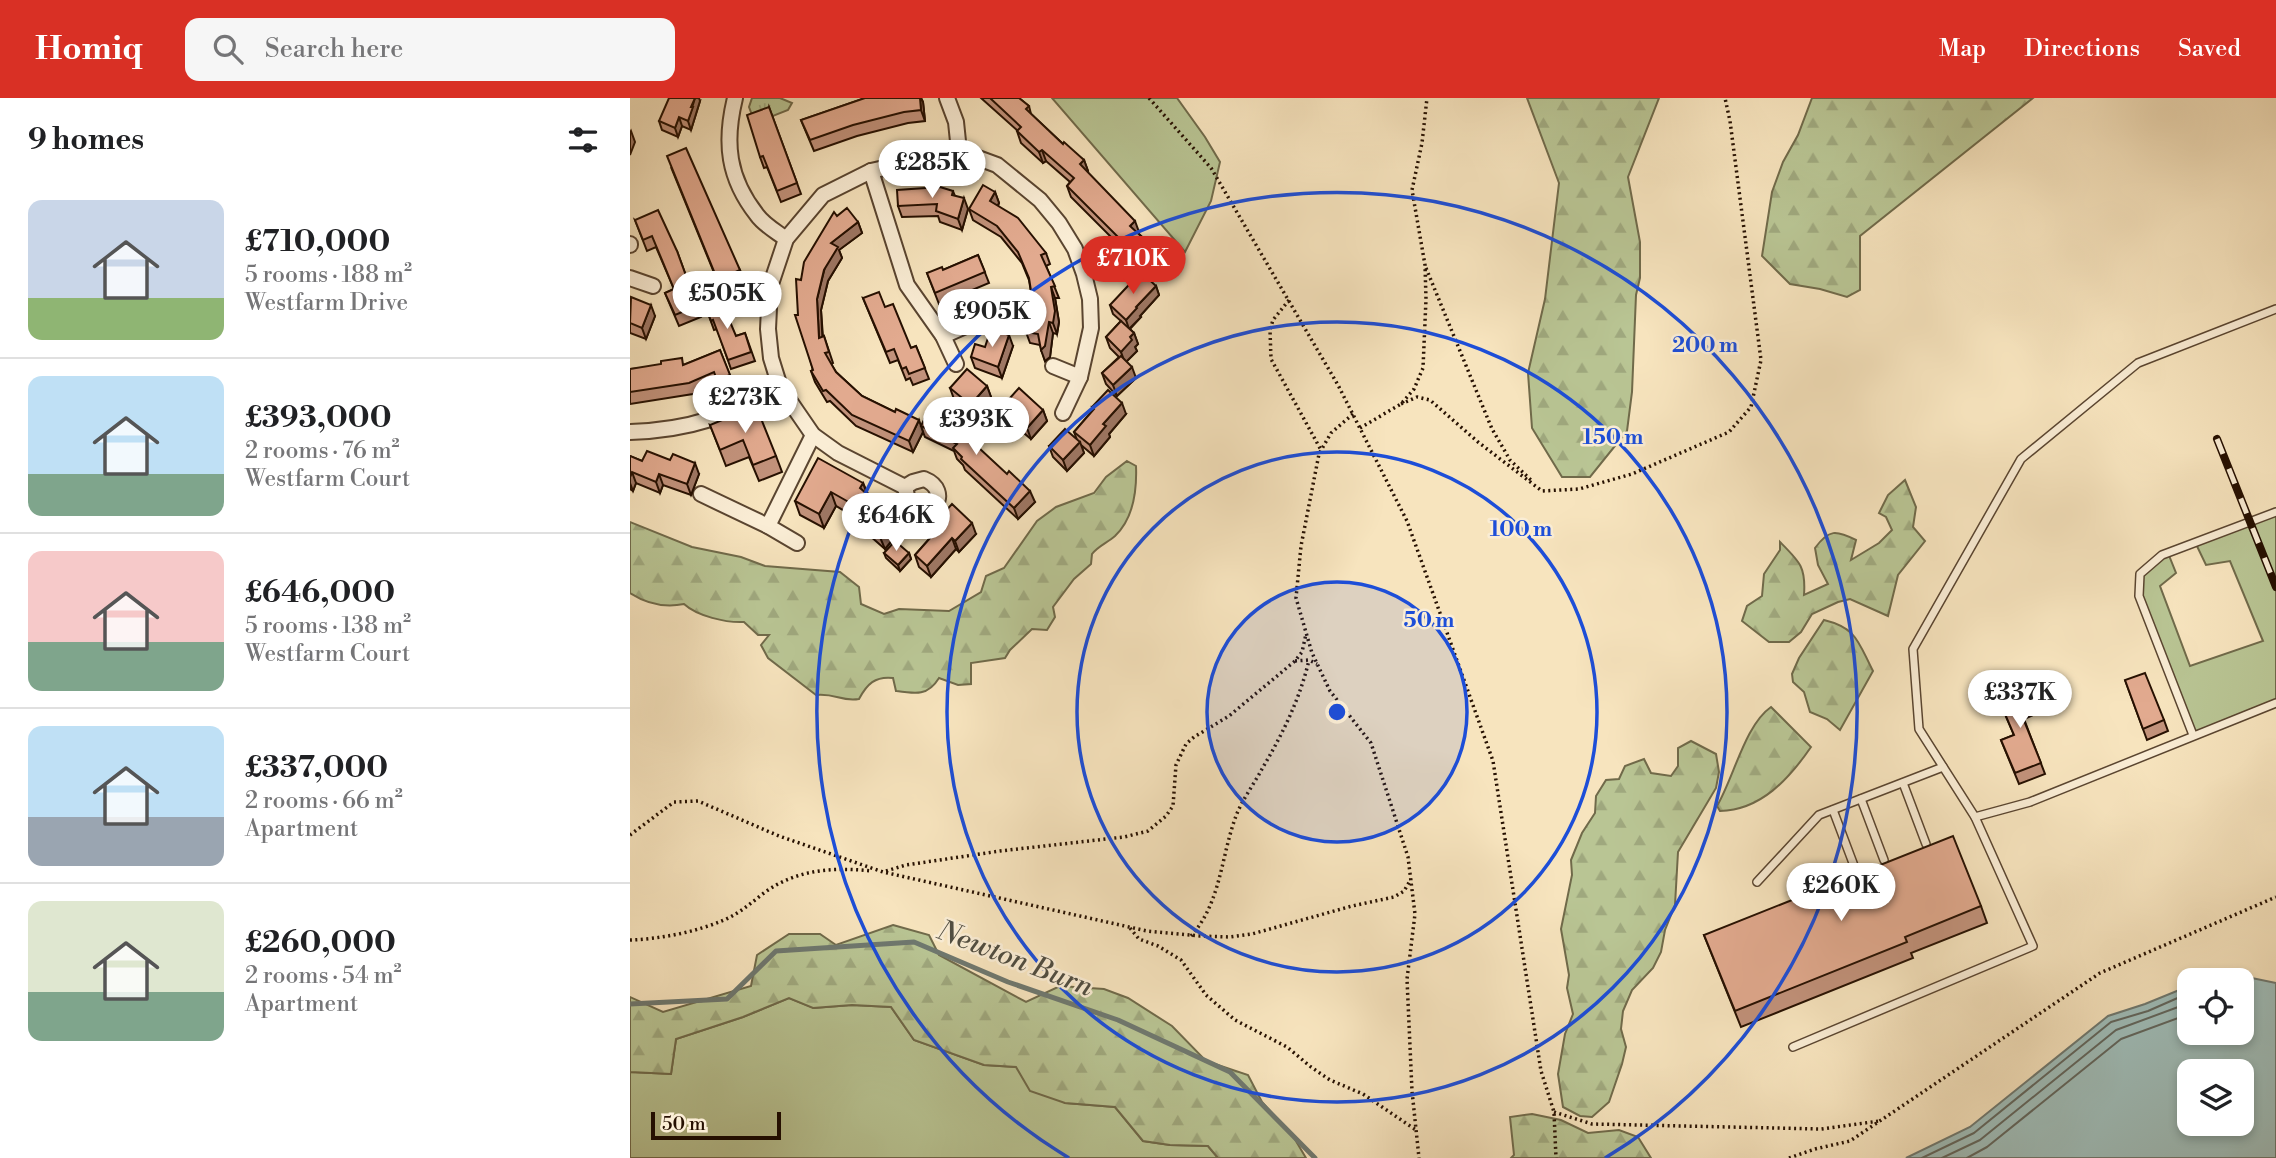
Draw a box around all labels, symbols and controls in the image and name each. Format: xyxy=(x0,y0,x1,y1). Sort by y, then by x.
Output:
search box xyxy=(185,18,675,81)
text: Homiq xyxy=(35,29,143,70)
icon: search xyxy=(209,30,247,68)
text: Search here xyxy=(265,33,403,65)
text: Map xyxy=(1939,34,1986,64)
text: Directions xyxy=(2024,34,2140,64)
text: Saved xyxy=(2178,34,2241,64)
text: 9 homes xyxy=(28,121,144,159)
icon: filters xyxy=(564,121,602,159)
pin: £285K xyxy=(883,140,981,200)
text: £285K xyxy=(895,149,969,177)
text: £710,000 xyxy=(245,223,390,261)
icon: home xyxy=(84,228,168,312)
pin: £710K xyxy=(1084,236,1182,296)
text: £710K xyxy=(1097,245,1169,273)
text: 5 rooms · 188 m² xyxy=(245,261,412,289)
pin: £505K xyxy=(678,272,776,331)
text: £505K xyxy=(689,280,765,308)
text: Westfarm Drive xyxy=(245,289,408,317)
pin: £905K xyxy=(943,289,1041,349)
text: £905K xyxy=(954,298,1030,326)
text: 200 m xyxy=(1672,333,1738,359)
pin: £273K xyxy=(696,376,794,435)
text: £273K xyxy=(709,384,781,412)
pin: £393K xyxy=(927,398,1025,457)
text: £393,000 xyxy=(245,399,391,437)
icon: home xyxy=(84,404,168,488)
text: £393K xyxy=(939,406,1013,434)
text: 150 m xyxy=(1583,425,1643,451)
text: 2 rooms · 76 m² xyxy=(245,437,400,465)
text: Westfarm Court xyxy=(245,465,410,493)
pin: £646K xyxy=(847,494,945,553)
text: £646K xyxy=(858,502,934,530)
text: 100 m xyxy=(1490,517,1552,543)
text: £646,000 xyxy=(245,574,395,612)
icon: home xyxy=(84,579,168,663)
text: 50 m xyxy=(1404,608,1454,634)
text: 5 rooms · 138 m² xyxy=(245,612,411,640)
text: Westfarm Court xyxy=(245,640,410,668)
pin: £337K xyxy=(1971,670,2069,730)
text: £337K xyxy=(1984,679,2056,707)
centre of rings xyxy=(1325,700,1349,724)
text: £337,000 xyxy=(245,749,388,787)
icon: home xyxy=(84,754,168,838)
text: 2 rooms · 66 m² xyxy=(245,787,403,815)
text: Apartment xyxy=(245,815,358,843)
pin: £260K xyxy=(1792,864,1890,923)
text: £260K xyxy=(1802,872,1880,900)
water label: Newton Burn xyxy=(931,913,1098,1005)
text: £260,000 xyxy=(245,924,396,962)
icon: home xyxy=(84,929,168,1013)
text: 2 rooms · 54 m² xyxy=(245,962,402,990)
map controls xyxy=(2177,968,2254,1136)
button: locate xyxy=(2177,968,2254,1045)
text: Apartment xyxy=(245,990,358,1018)
button: layers xyxy=(2177,1059,2254,1136)
scale bar xyxy=(651,1109,780,1141)
text: 50 m xyxy=(662,1112,706,1136)

